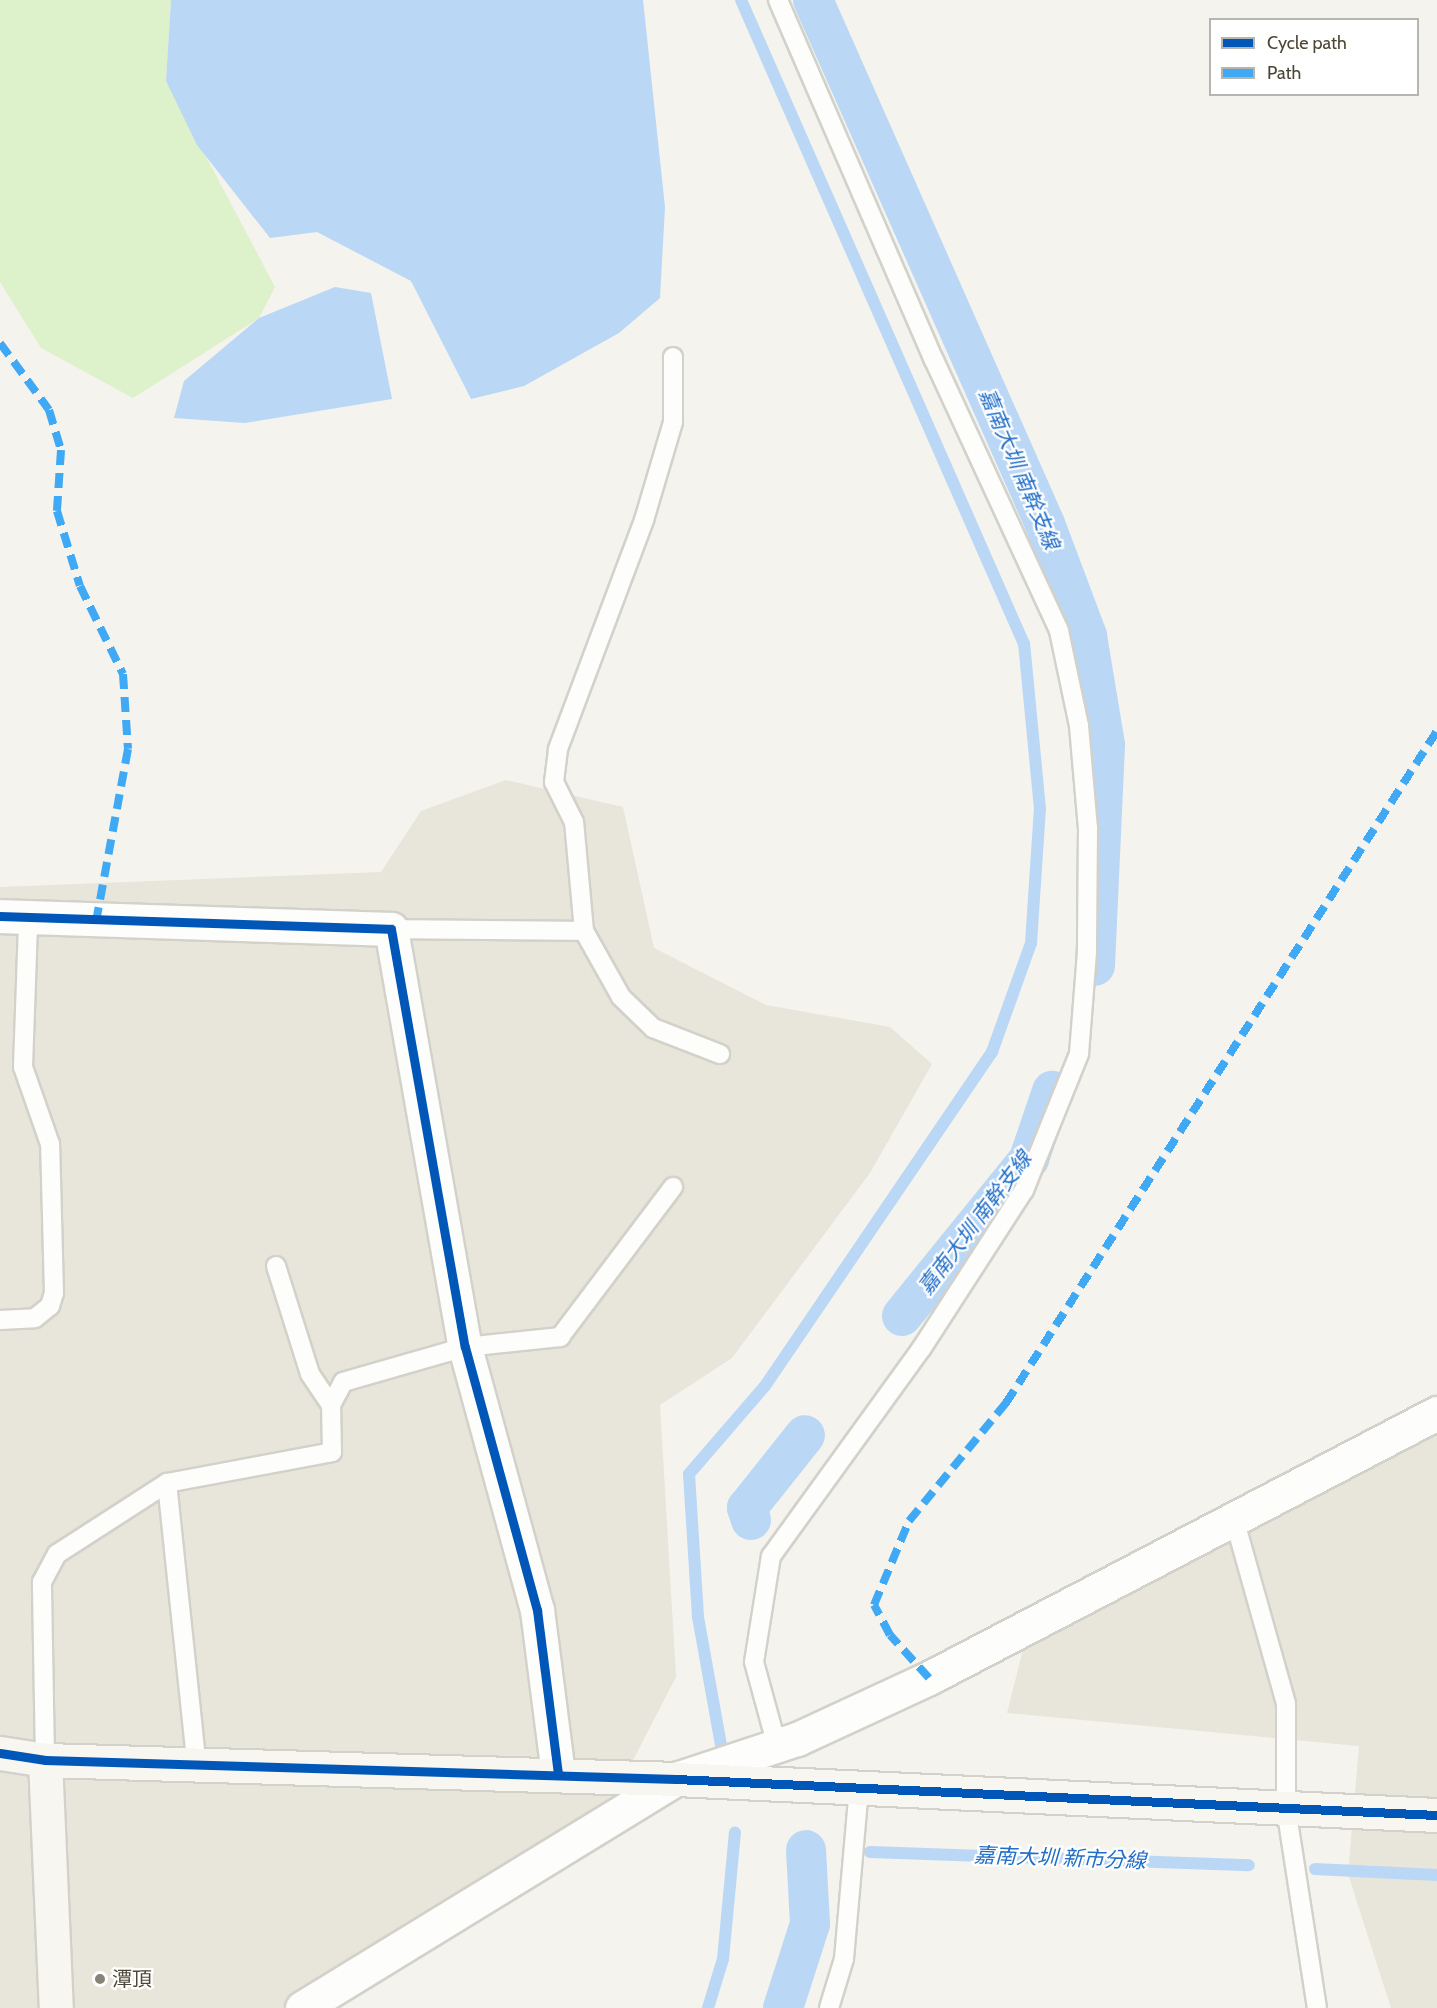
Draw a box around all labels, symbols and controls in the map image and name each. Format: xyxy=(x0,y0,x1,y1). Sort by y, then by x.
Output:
legend xyxy=(1209,18,1419,96)
text: Cycle path xyxy=(1267,32,1347,54)
text: Path xyxy=(1267,62,1301,84)
water label: 嘉南大圳 南幹支線 xyxy=(974,385,1064,553)
water label: 嘉南大圳 南幹支線 xyxy=(913,1147,1037,1299)
water label: 嘉南大圳 新市分線 xyxy=(973,1842,1147,1874)
place label: 潭頂 xyxy=(112,1967,152,1991)
marker: 潭頂 xyxy=(93,1972,107,1986)

